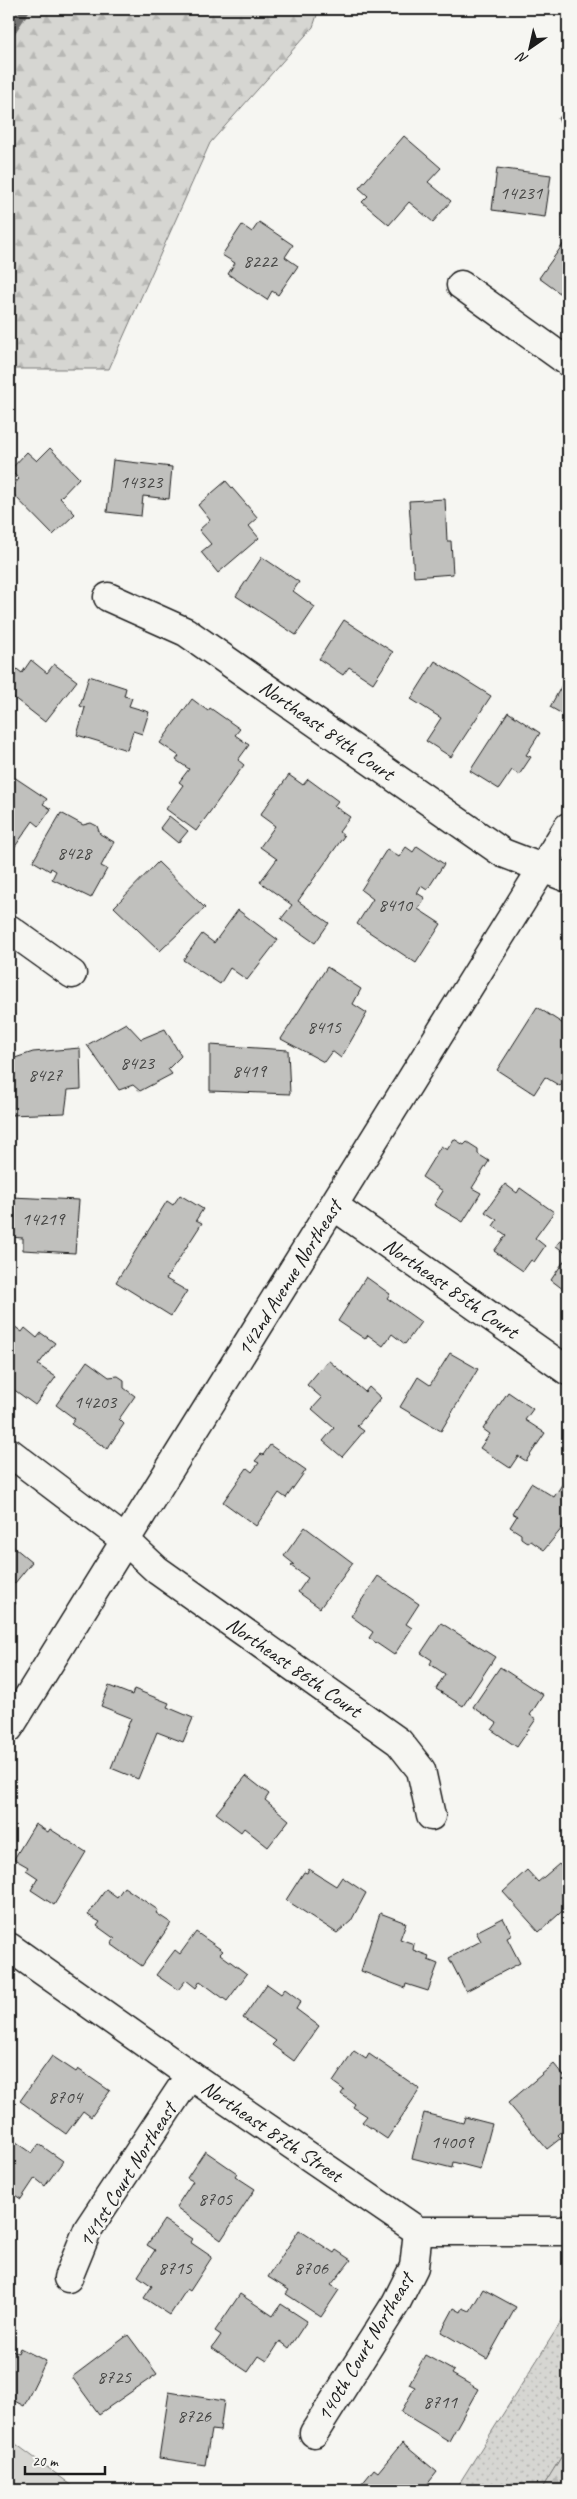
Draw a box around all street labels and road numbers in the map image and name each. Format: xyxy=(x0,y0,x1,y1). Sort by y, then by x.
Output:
street label: Northeast 84th Court xyxy=(255,674,401,787)
street label: 142nd Avenue Northeast xyxy=(231,1193,349,1361)
street label: Northeast 85th Court xyxy=(379,1232,525,1345)
street label: Northeast 86th Court xyxy=(222,1611,368,1724)
street label: Northeast 87th Street xyxy=(197,2074,349,2189)
street label: 141st Court Northeast xyxy=(72,2096,183,2252)
street label: 140th Court Northeast xyxy=(311,2266,421,2425)

